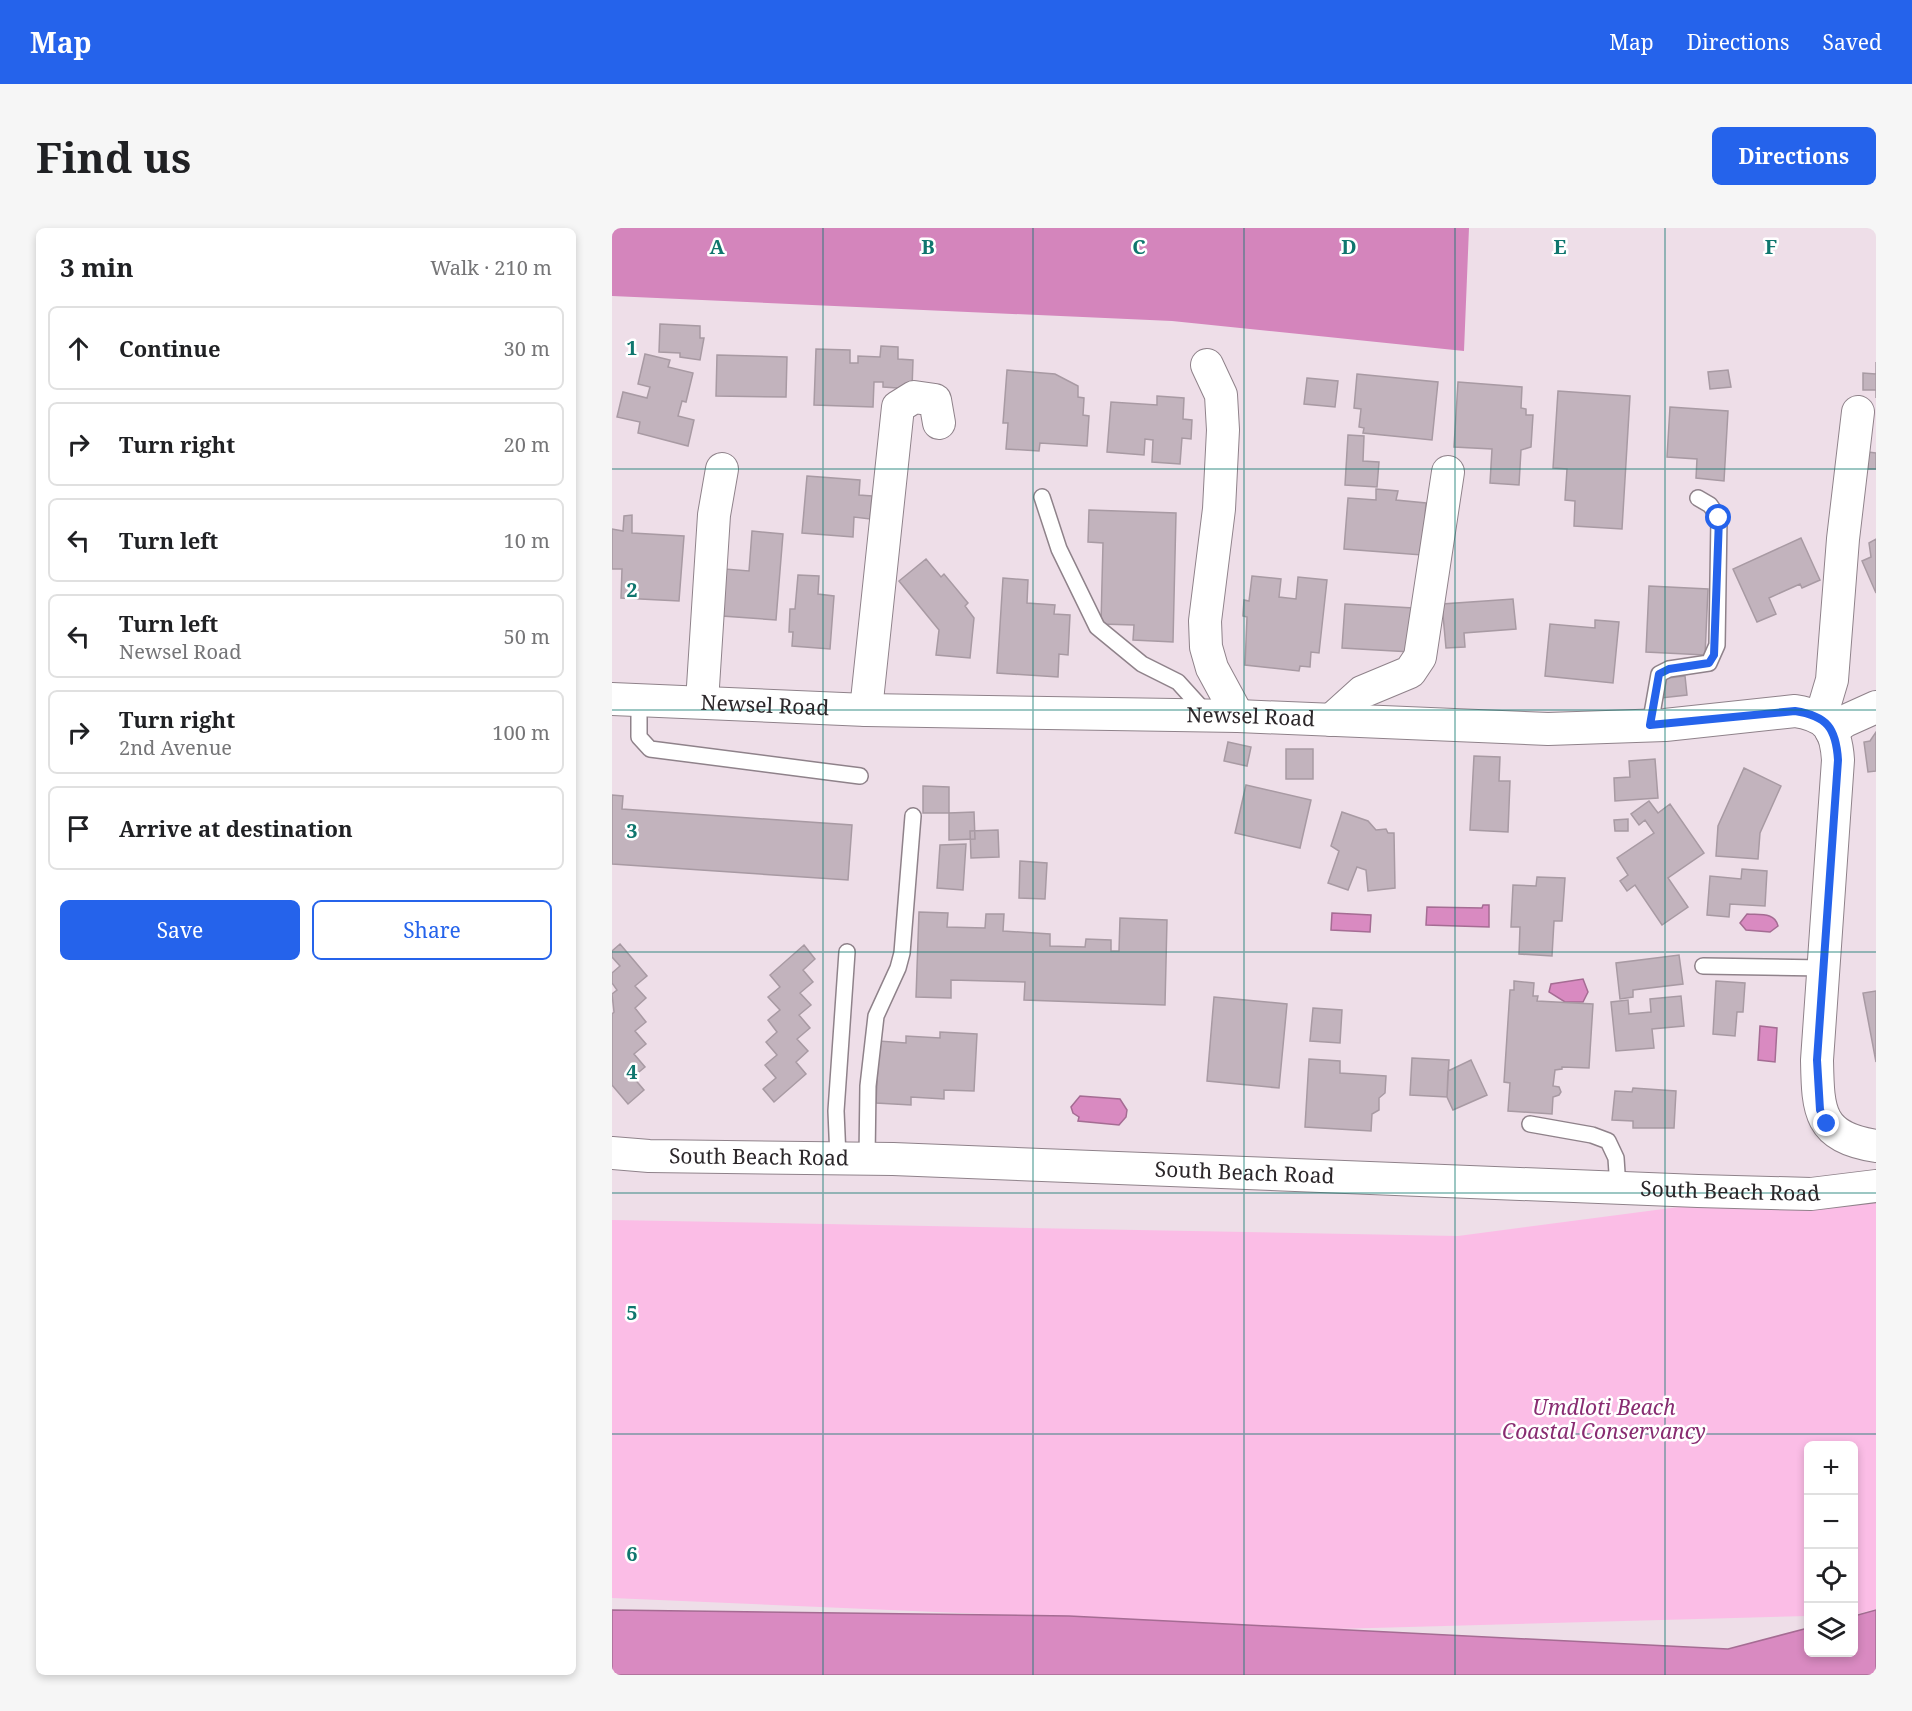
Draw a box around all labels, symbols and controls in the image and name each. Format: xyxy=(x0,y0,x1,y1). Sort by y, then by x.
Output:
text: Map xyxy=(30,23,92,61)
text: Map xyxy=(1609,28,1654,56)
text: Directions xyxy=(1687,28,1789,56)
text: Saved xyxy=(1822,28,1882,56)
button: Directions xyxy=(1712,127,1876,185)
text: Find us xyxy=(36,128,191,185)
text: A xyxy=(709,233,725,260)
text: B xyxy=(921,233,935,260)
text: C xyxy=(1132,233,1146,260)
text: D xyxy=(1341,233,1357,260)
text: E xyxy=(1553,233,1567,260)
text: F xyxy=(1765,233,1777,260)
text: 3 min xyxy=(60,249,134,285)
text: Walk · 210 m xyxy=(430,254,552,281)
icon: ahead xyxy=(62,332,95,365)
text: Continue xyxy=(119,333,221,363)
text: 1 xyxy=(626,334,638,361)
text: 30 m xyxy=(504,335,550,362)
icon: right xyxy=(62,428,95,461)
text: Turn right xyxy=(119,429,235,459)
text: 20 m xyxy=(504,431,550,458)
route start xyxy=(1705,504,1731,530)
icon: left xyxy=(62,524,95,557)
text: Turn left xyxy=(119,525,218,555)
text: 10 m xyxy=(504,527,550,554)
text: 2 xyxy=(626,576,638,603)
text: Turn left xyxy=(119,608,218,638)
icon: left xyxy=(62,620,95,653)
text: 50 m xyxy=(504,623,550,650)
text: Newsel Road xyxy=(119,638,242,665)
street label: Newsel Road xyxy=(700,688,830,721)
street label: Newsel Road xyxy=(1186,700,1316,732)
text: Turn right xyxy=(119,704,235,734)
icon: right xyxy=(62,716,95,749)
text: 100 m xyxy=(492,719,550,746)
text: 2nd Avenue xyxy=(119,734,232,761)
icon: arrive xyxy=(62,812,95,845)
text: Arrive at destination xyxy=(119,813,353,843)
text: 3 xyxy=(626,817,638,844)
button: Save xyxy=(60,900,300,960)
button: Share xyxy=(312,900,552,960)
text: 4 xyxy=(626,1058,638,1085)
route end xyxy=(1813,1110,1839,1136)
street label: South Beach Road xyxy=(669,1141,849,1171)
street label: South Beach Road xyxy=(1154,1154,1335,1190)
street label: South Beach Road xyxy=(1640,1174,1822,1207)
text: 5 xyxy=(626,1299,638,1326)
park label: Umdloti Beach Coastal Conservancy xyxy=(1502,1393,1706,1445)
map controls xyxy=(1804,1441,1858,1657)
button: + xyxy=(1804,1441,1858,1495)
button: − xyxy=(1804,1495,1858,1549)
text: 6 xyxy=(626,1540,638,1567)
button: locate xyxy=(1804,1549,1858,1603)
button: layers xyxy=(1804,1603,1858,1657)

